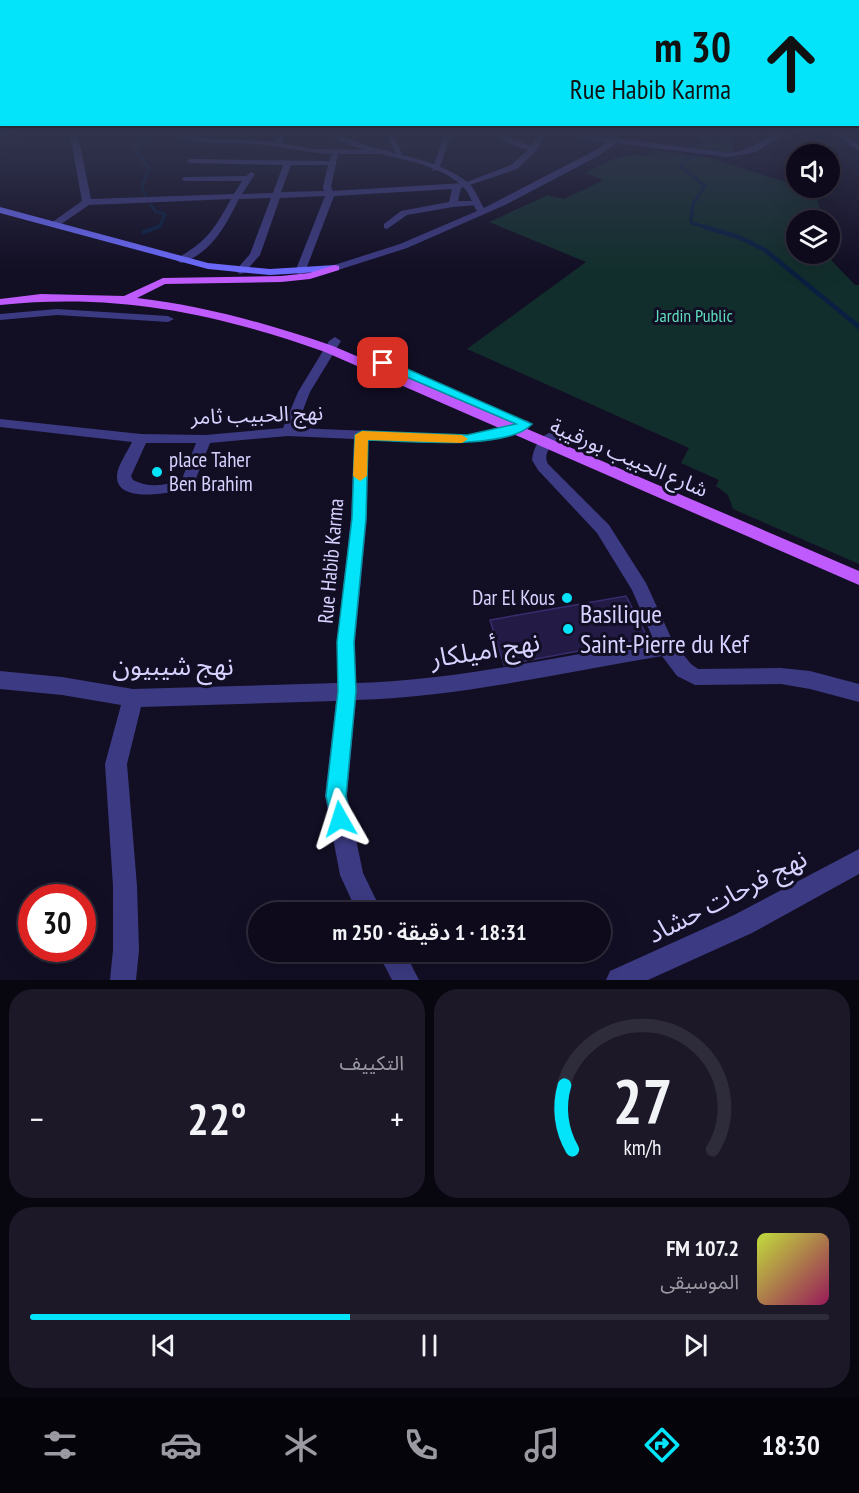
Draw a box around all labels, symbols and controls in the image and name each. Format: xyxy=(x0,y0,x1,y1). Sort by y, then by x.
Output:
text: 30 m xyxy=(654,19,731,74)
icon: ahead xyxy=(752,24,830,102)
text: Rue Habib Karma xyxy=(570,72,731,106)
map controls xyxy=(786,144,840,264)
button: sound xyxy=(786,144,840,198)
button: layers xyxy=(786,210,840,264)
park label: Jardin Public xyxy=(654,304,733,327)
pin xyxy=(357,337,408,388)
icon: arrive xyxy=(366,346,399,379)
street label: نهج الحبيب ثامر xyxy=(189,399,324,432)
street label: شارع الحبيب بورقيبة xyxy=(545,412,712,505)
place label: place Taher Ben Brahim xyxy=(169,446,253,497)
marker: place Taher Ben Brahim xyxy=(150,465,164,479)
street label: Rue Habib Karma xyxy=(312,497,349,625)
place label: Dar El Kous xyxy=(472,584,555,611)
marker: Dar El Kous xyxy=(560,591,574,605)
place label: Basilique Saint-Pierre du Kef xyxy=(580,597,750,660)
marker: Basilique Saint-Pierre du Kef xyxy=(561,622,575,636)
street label: نهج أميلكار xyxy=(427,625,543,679)
street label: نهج شيبيون xyxy=(112,649,234,686)
position arrow xyxy=(308,787,372,851)
street label: نهج فرحات حشاد xyxy=(641,841,814,954)
speed limit sign: 30 xyxy=(18,884,96,962)
text: 18:31 · 1 دقيقة · 250 m xyxy=(332,918,527,946)
text: التكييف xyxy=(340,1050,404,1076)
text: 27 xyxy=(612,1060,672,1141)
text: 22° xyxy=(187,1089,247,1147)
text: − xyxy=(30,1097,44,1140)
text: + xyxy=(390,1097,404,1140)
text: km/h xyxy=(623,1134,661,1162)
text: 107.2 FM xyxy=(666,1234,739,1262)
text: الموسيقى xyxy=(660,1269,739,1295)
icon: previous xyxy=(147,1329,180,1362)
icon: pause xyxy=(413,1329,446,1362)
icon: next xyxy=(679,1329,712,1362)
icon: filters xyxy=(39,1424,81,1466)
icon: car xyxy=(160,1424,202,1466)
icon: climate xyxy=(280,1424,322,1466)
icon: phone xyxy=(400,1424,442,1466)
icon: music xyxy=(521,1424,563,1466)
icon: directions xyxy=(641,1424,683,1466)
text: 18:30 xyxy=(761,1428,820,1462)

